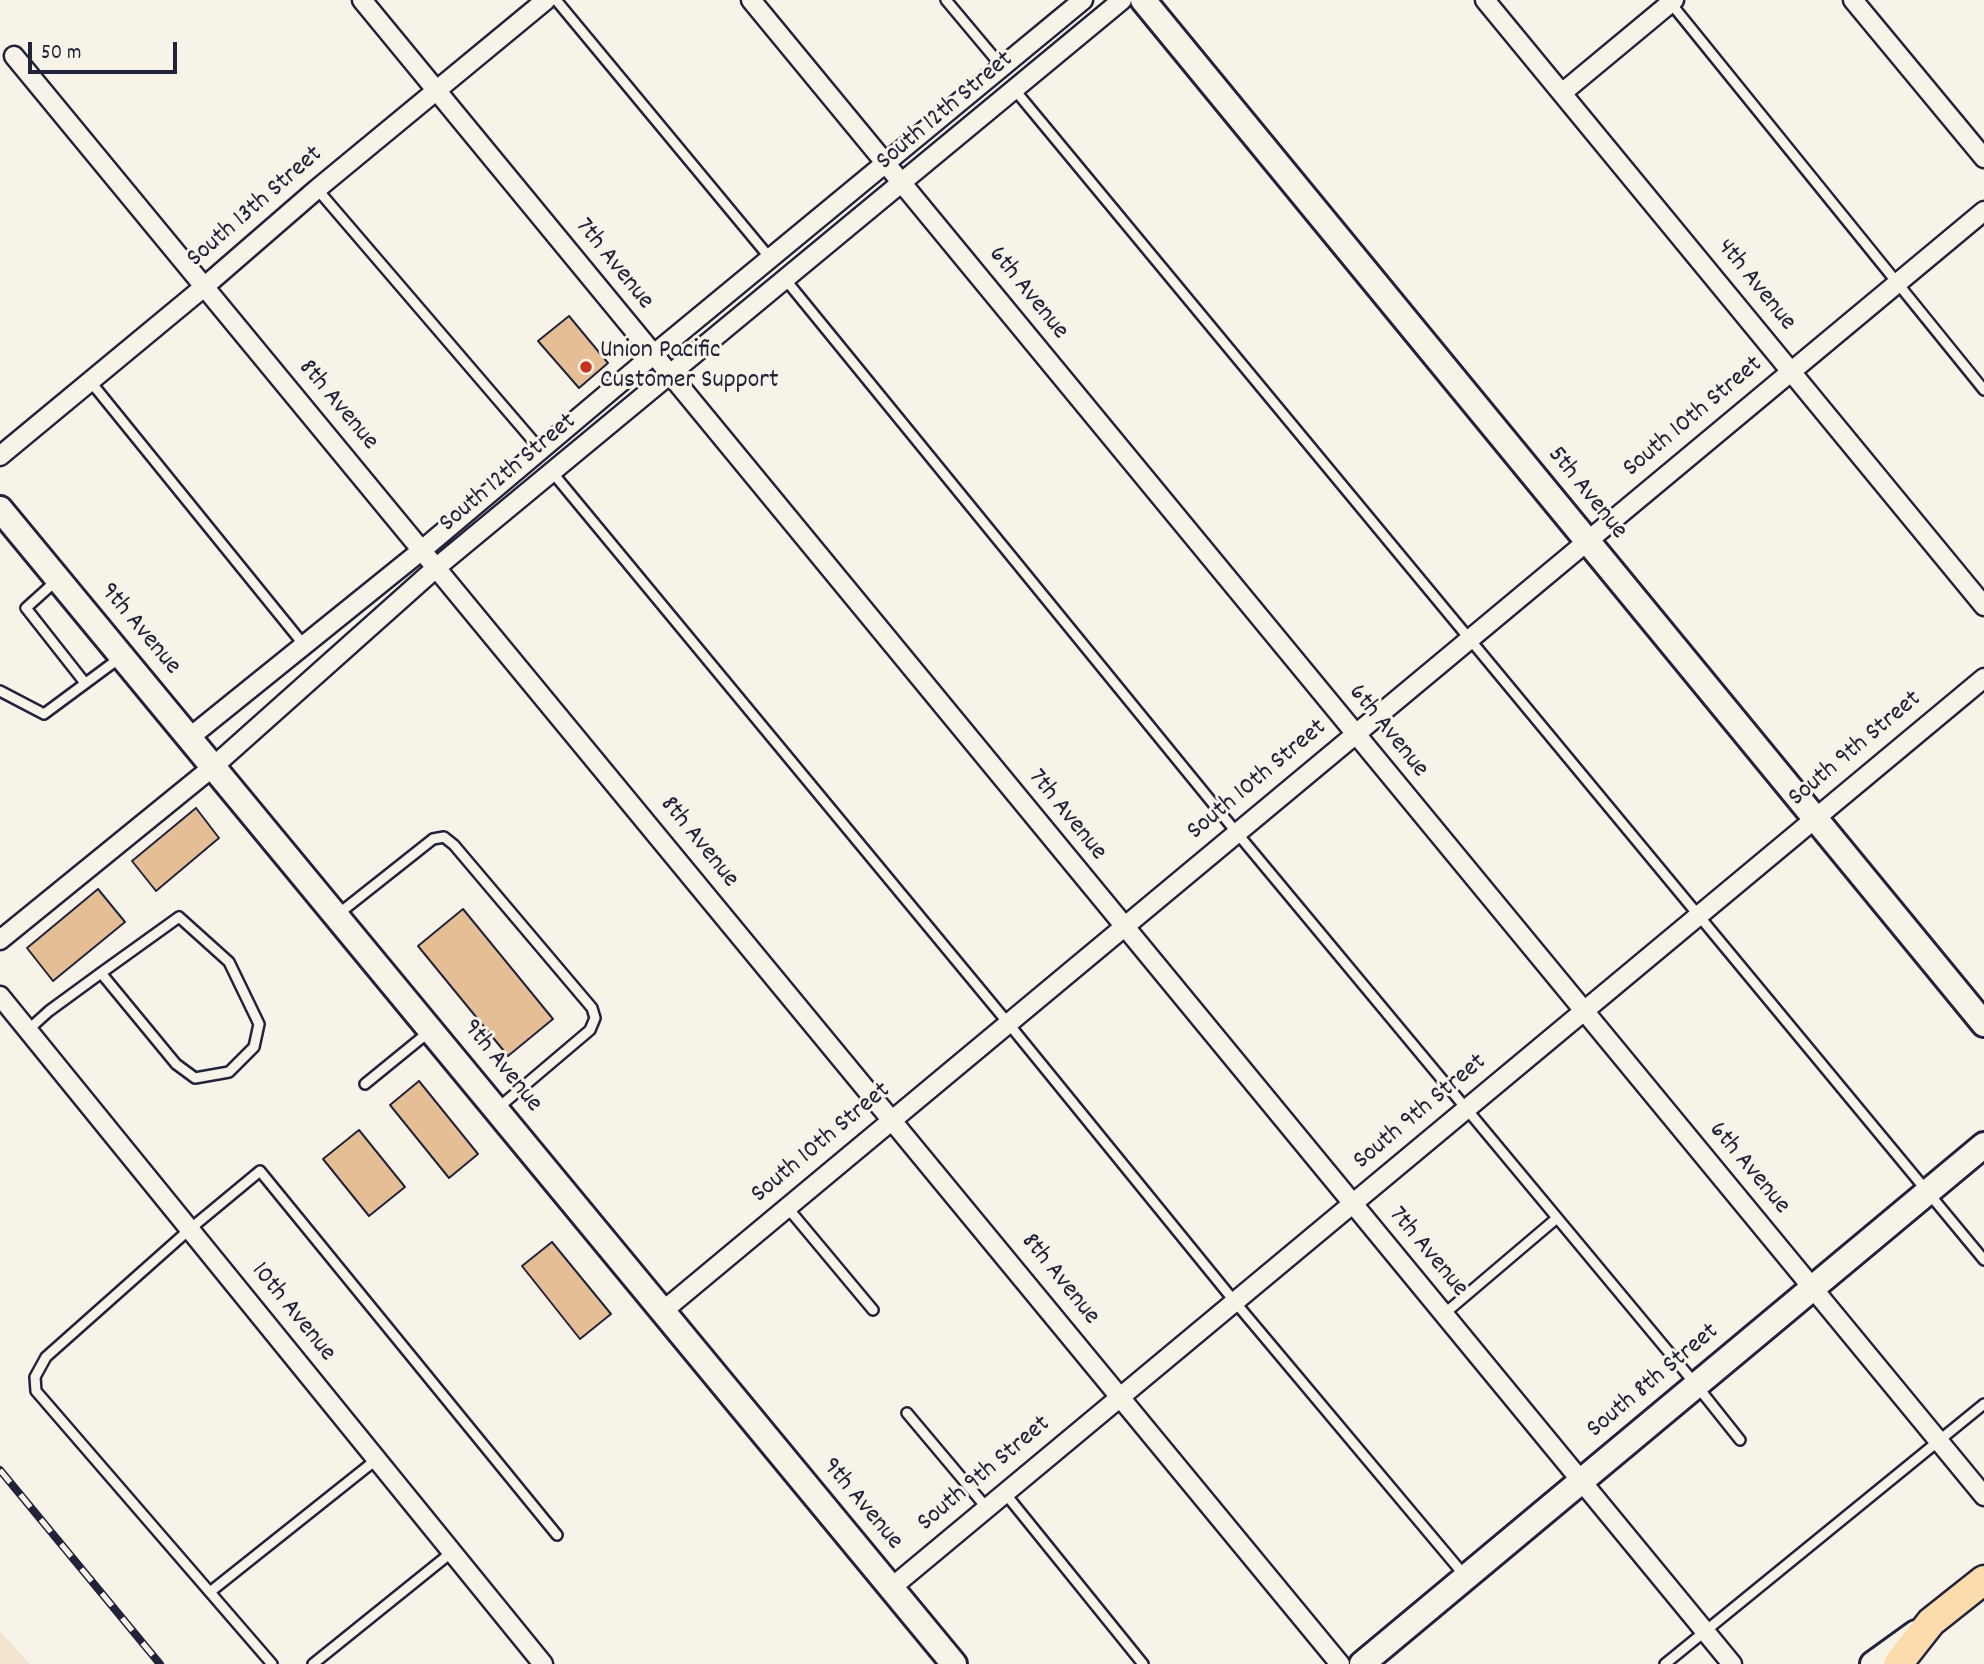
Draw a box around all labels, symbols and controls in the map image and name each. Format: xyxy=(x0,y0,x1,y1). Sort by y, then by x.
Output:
scale bar xyxy=(32,28,180,72)
text: 50 m xyxy=(41,39,81,69)
street label: South 12th Street xyxy=(871,46,1021,178)
street label: South 13th Street xyxy=(182,141,330,275)
street label: 7th Avenue xyxy=(567,213,659,317)
street label: 4th Avenue xyxy=(1708,234,1802,338)
street label: 6th Avenue xyxy=(980,241,1074,347)
place label: Union Pacific Customer Support xyxy=(600,336,779,398)
street label: South 10th Street xyxy=(1618,351,1770,485)
street label: 8th Avenue xyxy=(290,354,384,458)
marker: Union Pacific Customer Support xyxy=(578,359,594,375)
street label: South 12th Street xyxy=(434,408,584,540)
street label: 5th Avenue xyxy=(1539,441,1633,547)
street label: 9th Avenue xyxy=(92,578,186,682)
street label: 6th Avenue xyxy=(1340,679,1434,785)
street label: South 9th Street xyxy=(1783,685,1929,815)
street label: South 10th Street xyxy=(1182,714,1334,848)
street label: 7th Avenue xyxy=(1020,764,1112,868)
street label: 8th Avenue xyxy=(652,791,744,895)
street label: 9th Avenue xyxy=(454,1014,548,1120)
street label: South 9th Street xyxy=(1348,1048,1494,1178)
street label: South 10th Street xyxy=(746,1077,898,1211)
street label: 6th Avenue xyxy=(1700,1116,1796,1222)
street label: 7th Avenue xyxy=(1380,1201,1474,1305)
street label: 8th Avenue xyxy=(1013,1228,1105,1332)
street label: 10th Avenue xyxy=(243,1257,341,1369)
street label: South 8th Street xyxy=(1582,1318,1726,1446)
street label: South 9th Street xyxy=(912,1410,1058,1540)
street label: 9th Avenue xyxy=(814,1453,908,1557)

